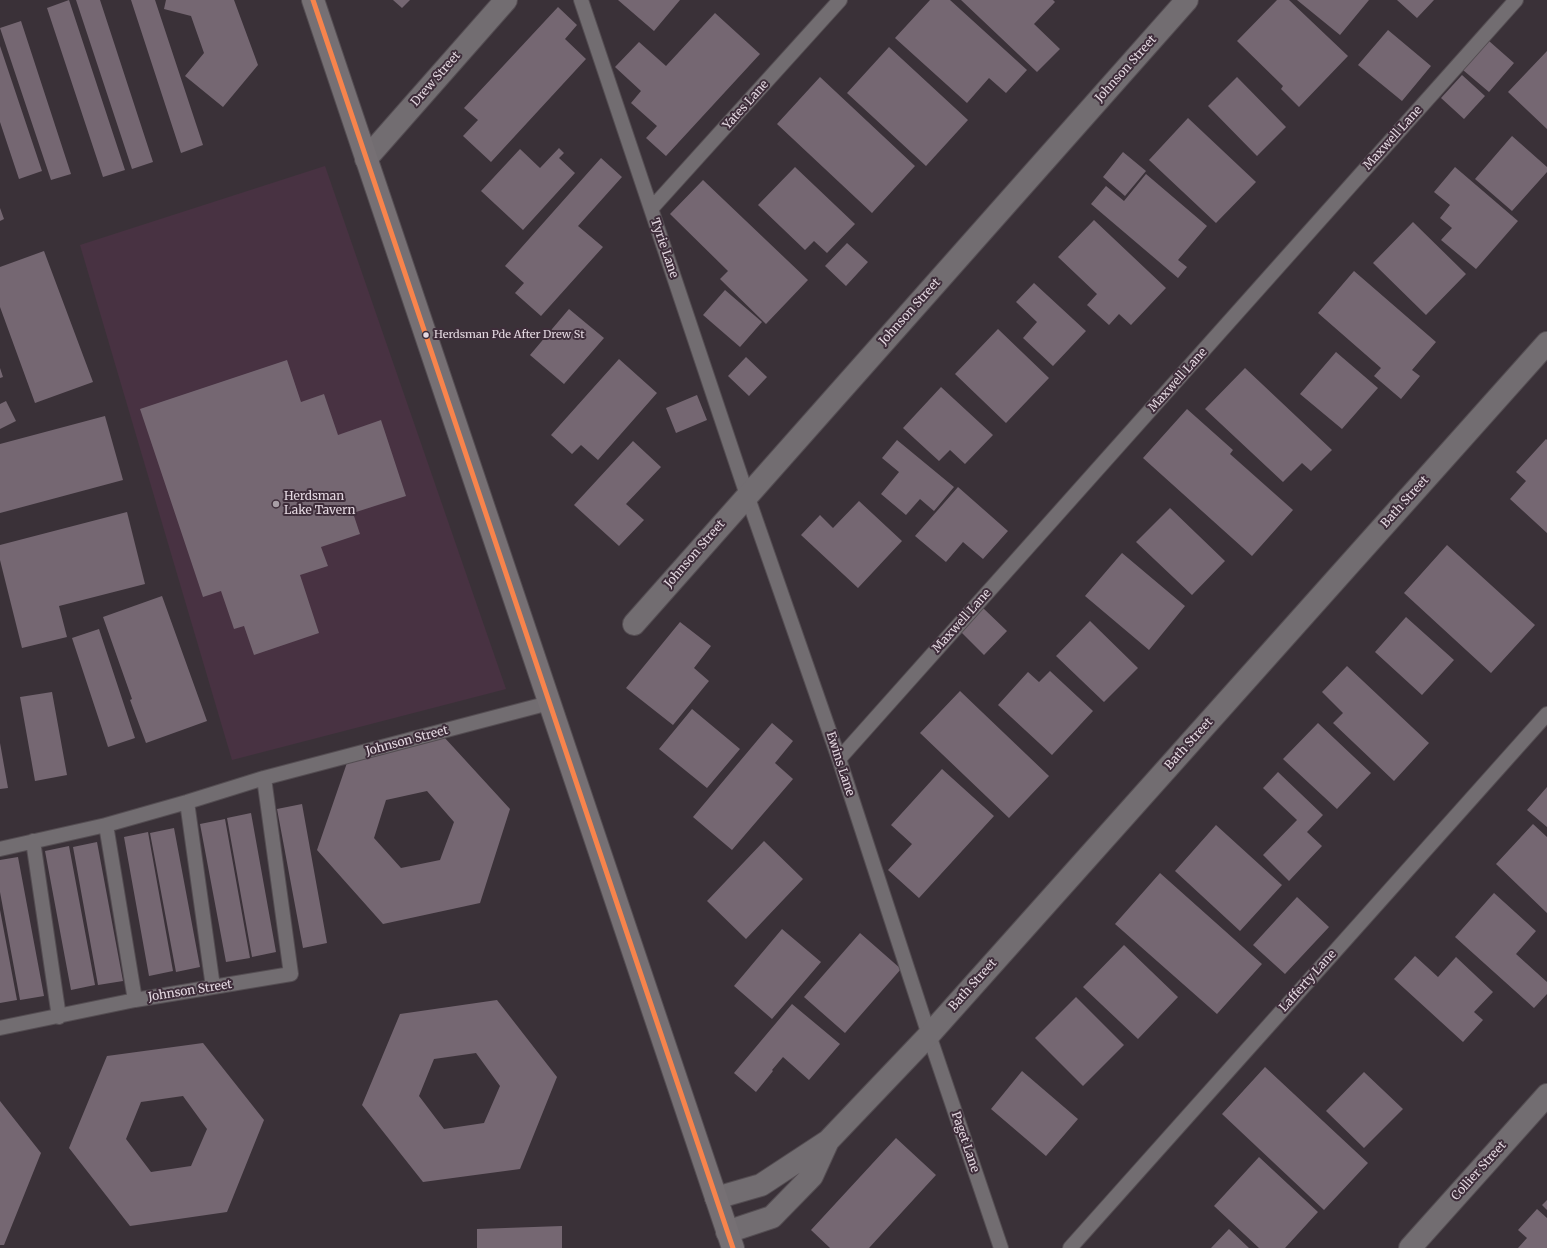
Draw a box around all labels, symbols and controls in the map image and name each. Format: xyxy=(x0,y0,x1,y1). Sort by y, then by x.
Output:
street label: Johnson Street xyxy=(1092,33,1160,105)
street label: Drew Street xyxy=(408,49,464,109)
street label: Yates Lane xyxy=(720,77,772,133)
street label: Maxwell Lane xyxy=(1361,103,1425,173)
street label: Tyrie Lane xyxy=(647,216,681,280)
street label: Johnson Street xyxy=(876,276,944,348)
place label: Herdsman Pde After Drew St xyxy=(434,328,584,342)
marker: Herdsman Pde After Drew St xyxy=(421,330,431,340)
street label: Maxwell Lane xyxy=(1146,345,1210,415)
street label: Bath Street xyxy=(1378,473,1432,531)
place label: Herdsman Lake Tavern xyxy=(284,490,355,518)
marker: Herdsman Lake Tavern xyxy=(271,499,281,509)
street label: Johnson Street xyxy=(662,517,728,591)
street label: Maxwell Lane xyxy=(930,586,994,656)
street label: Bath Street xyxy=(1162,715,1216,773)
street label: Johnson Street xyxy=(364,723,450,759)
street label: Ewins Lane xyxy=(823,730,857,798)
street label: Lafferty Lane xyxy=(1277,947,1339,1015)
street label: Bath Street xyxy=(946,956,1000,1014)
street label: Johnson Street xyxy=(147,977,233,1005)
street label: Paget Lane xyxy=(948,1110,982,1174)
street label: Collier Street xyxy=(1449,1138,1509,1204)

